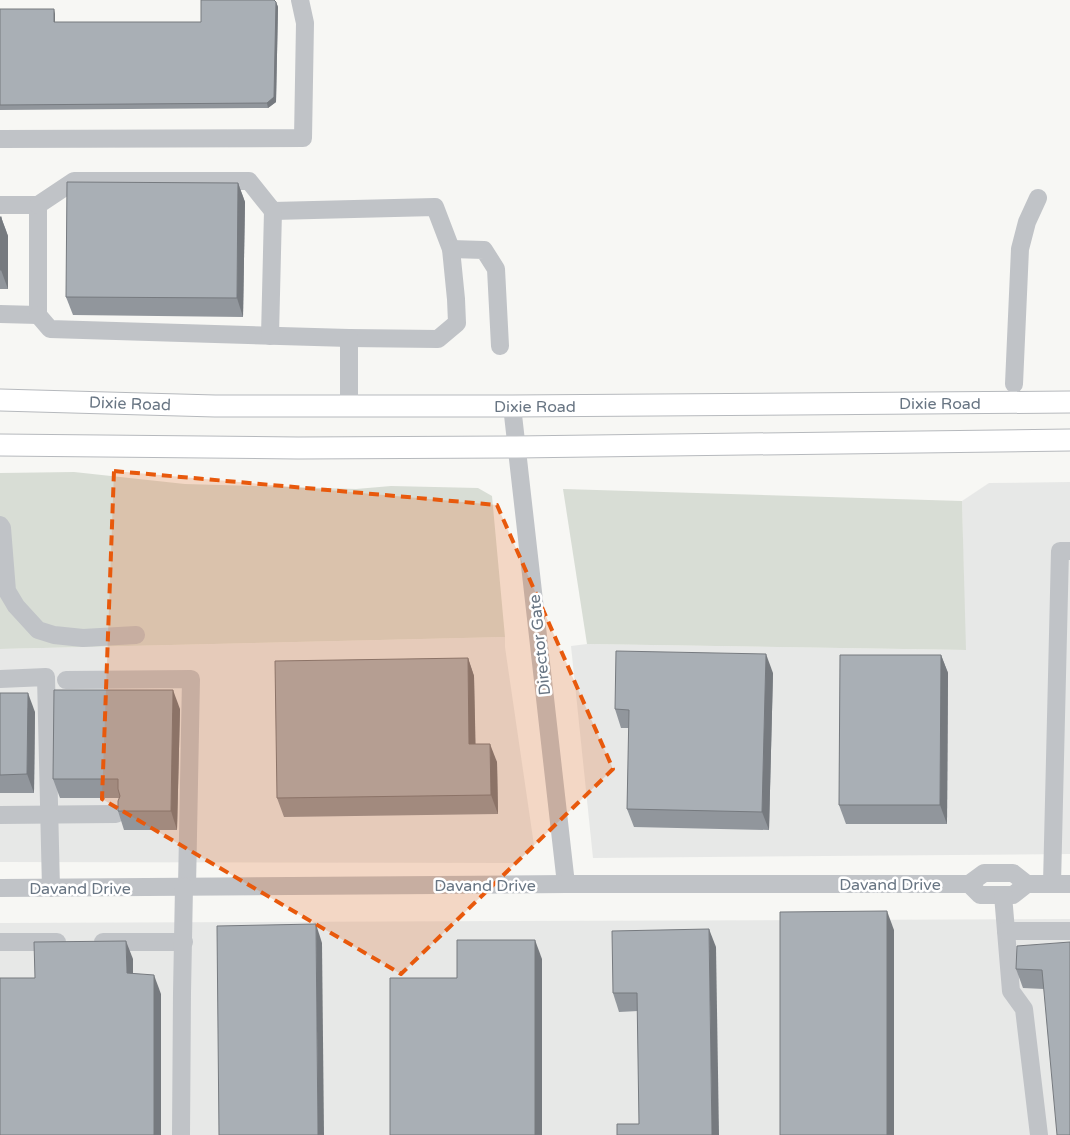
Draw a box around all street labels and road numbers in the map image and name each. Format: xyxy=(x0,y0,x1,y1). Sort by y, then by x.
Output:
street label: Dixie Road xyxy=(89,393,171,415)
street label: Dixie Road xyxy=(899,394,981,414)
street label: Dixie Road xyxy=(494,397,576,417)
street label: Director Gate xyxy=(525,593,555,696)
street label: Davand Drive xyxy=(839,875,941,895)
street label: Davand Drive xyxy=(434,876,536,896)
street label: Davand Drive xyxy=(29,879,131,899)

